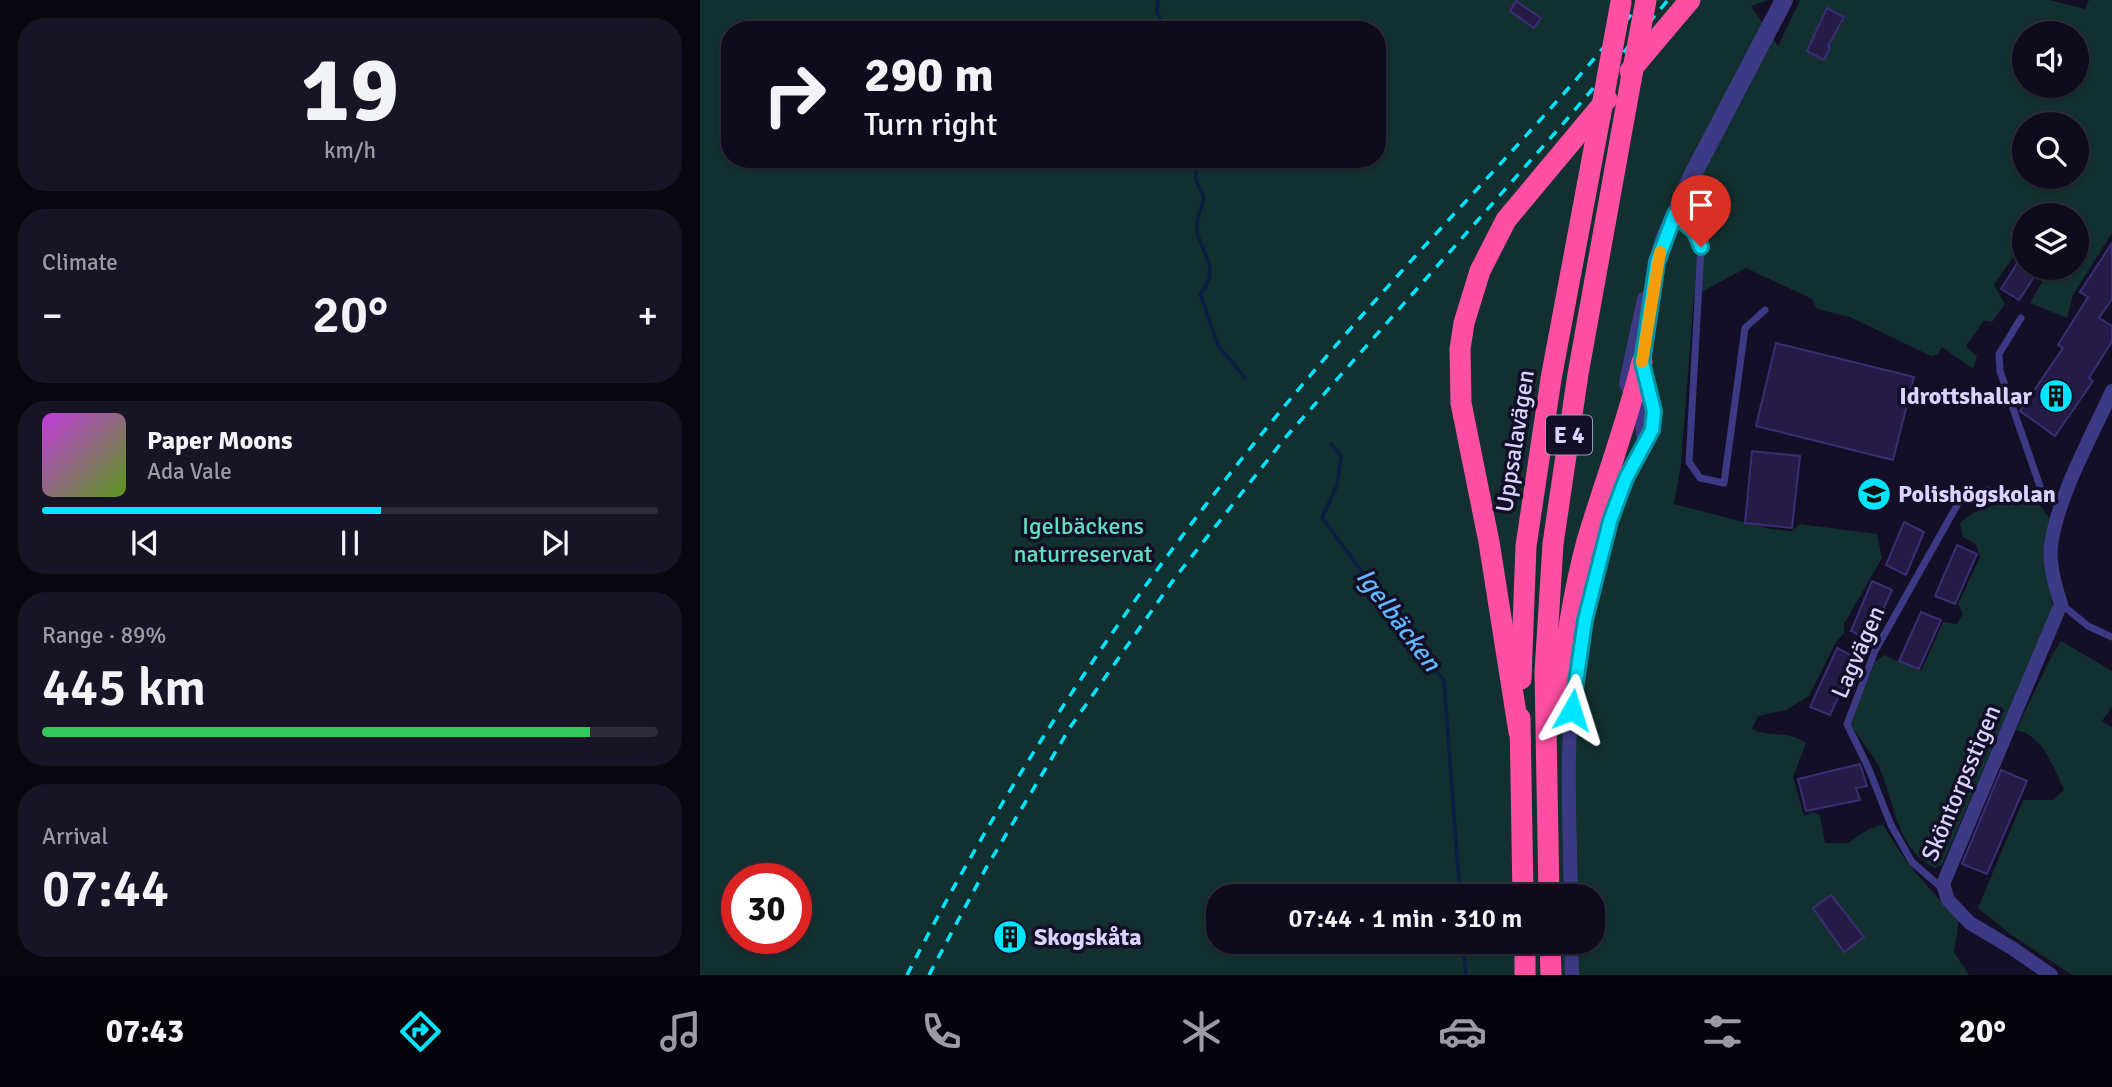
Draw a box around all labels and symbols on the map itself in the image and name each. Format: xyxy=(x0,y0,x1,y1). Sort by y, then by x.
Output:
pin xyxy=(1671,175,1731,247)
street label: Uppsalavägen xyxy=(1489,368,1541,514)
building icon: Idrottshallar xyxy=(2037,377,2075,415)
place label: Idrottshallar xyxy=(1899,381,2032,411)
road number: E 4 xyxy=(1546,416,1592,454)
school or university icon: Polishögskolan xyxy=(1855,475,1893,513)
place label: Polishögskolan xyxy=(1898,479,2056,509)
park label: Igelbäckens naturreservat xyxy=(1014,511,1153,569)
water label: Igelbäcken xyxy=(1349,562,1448,679)
street label: Lagvägen xyxy=(1824,601,1892,703)
position arrow xyxy=(1535,673,1609,747)
street label: Sköntorpsstigen xyxy=(1915,700,2007,866)
speed limit sign: 30 xyxy=(721,863,812,954)
building icon: Skogskåta xyxy=(991,918,1029,956)
place label: Skogskåta xyxy=(1034,922,1142,952)

